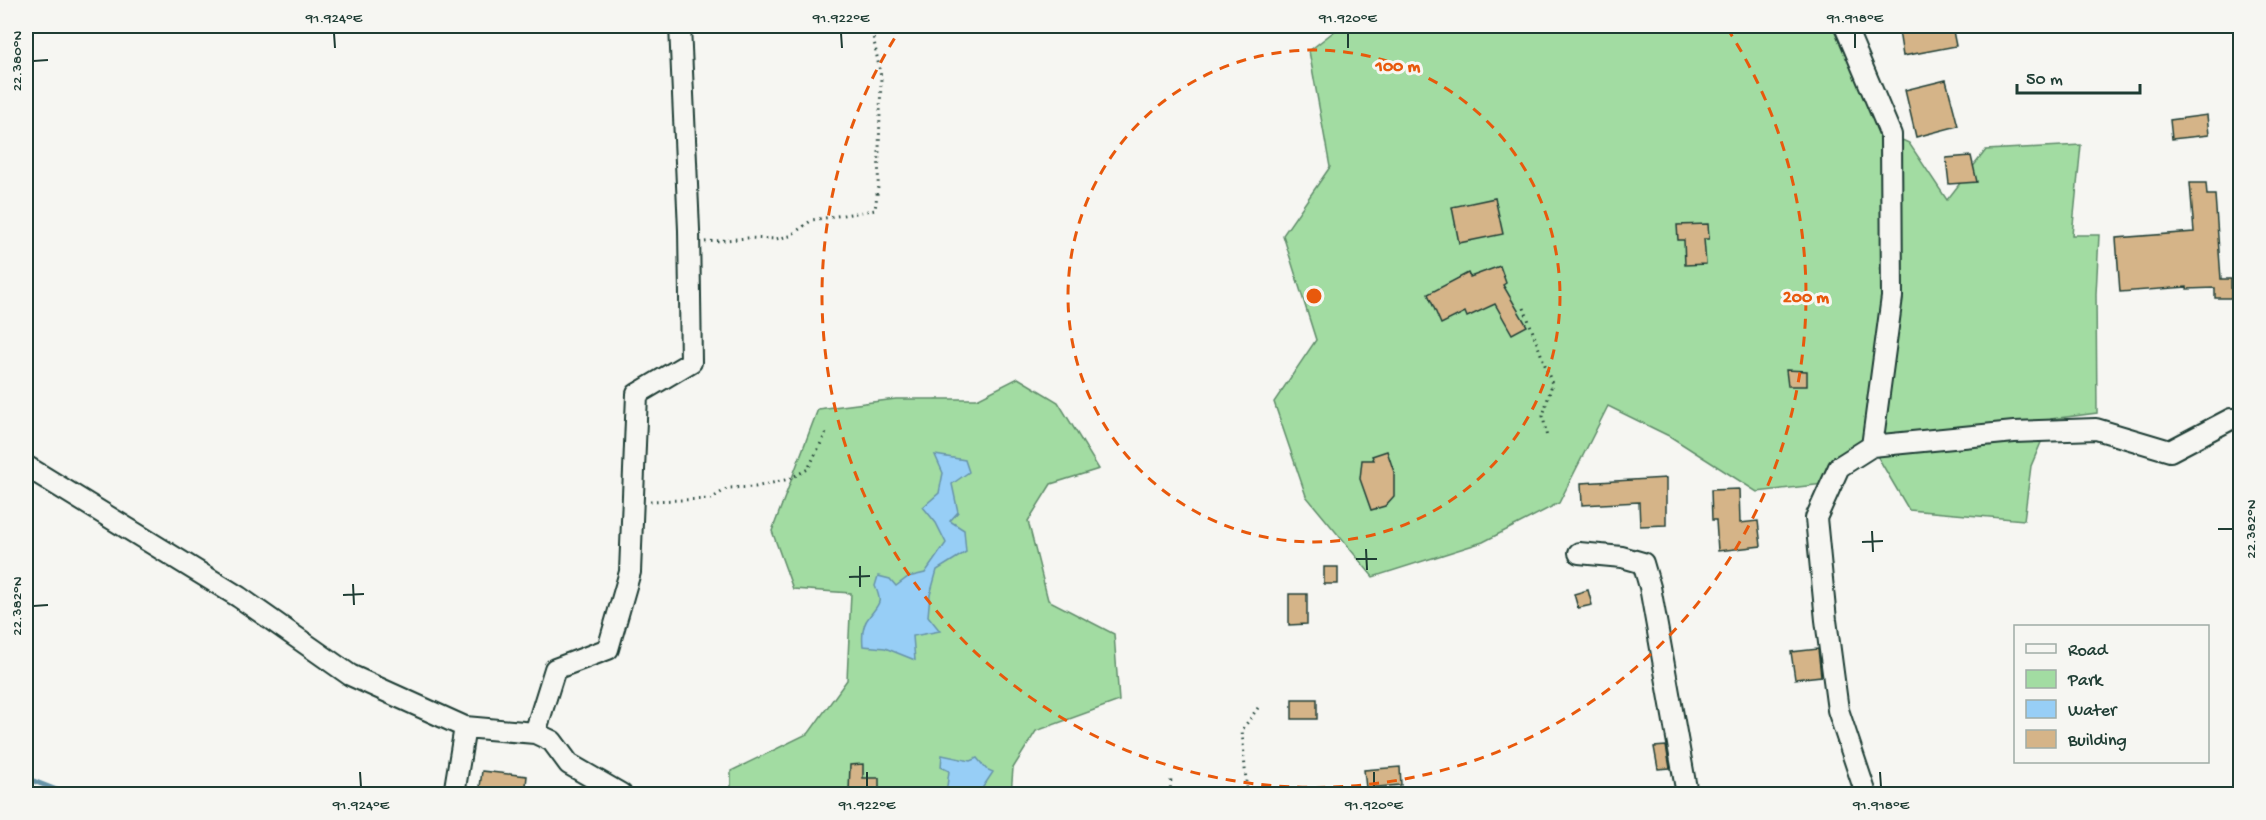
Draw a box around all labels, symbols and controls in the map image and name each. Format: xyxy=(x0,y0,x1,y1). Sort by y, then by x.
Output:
text: 91.924°E xyxy=(305,10,363,28)
text: 91.922°E xyxy=(812,10,870,28)
text: 91.920°E xyxy=(1318,10,1378,28)
text: 91.918°E xyxy=(1826,10,1884,28)
text: 22.380°N xyxy=(9,31,27,91)
text: 100 m xyxy=(1375,57,1421,78)
scale bar xyxy=(2017,57,2140,95)
text: 50 m xyxy=(2026,70,2063,91)
centre of rings xyxy=(1304,286,1324,306)
text: 200 m xyxy=(1783,288,1829,309)
text: 22.382°N xyxy=(2243,499,2261,559)
text: 22.382°N xyxy=(9,576,27,636)
legend xyxy=(2014,625,2209,763)
text: Road xyxy=(2068,641,2109,662)
text: Park xyxy=(2067,671,2104,692)
text: Water xyxy=(2068,701,2118,722)
text: Building xyxy=(2067,731,2127,752)
text: 91.924°E xyxy=(332,797,390,815)
text: 91.922°E xyxy=(838,797,896,815)
text: 91.920°E xyxy=(1344,797,1404,815)
text: 91.918°E xyxy=(1852,797,1910,815)

